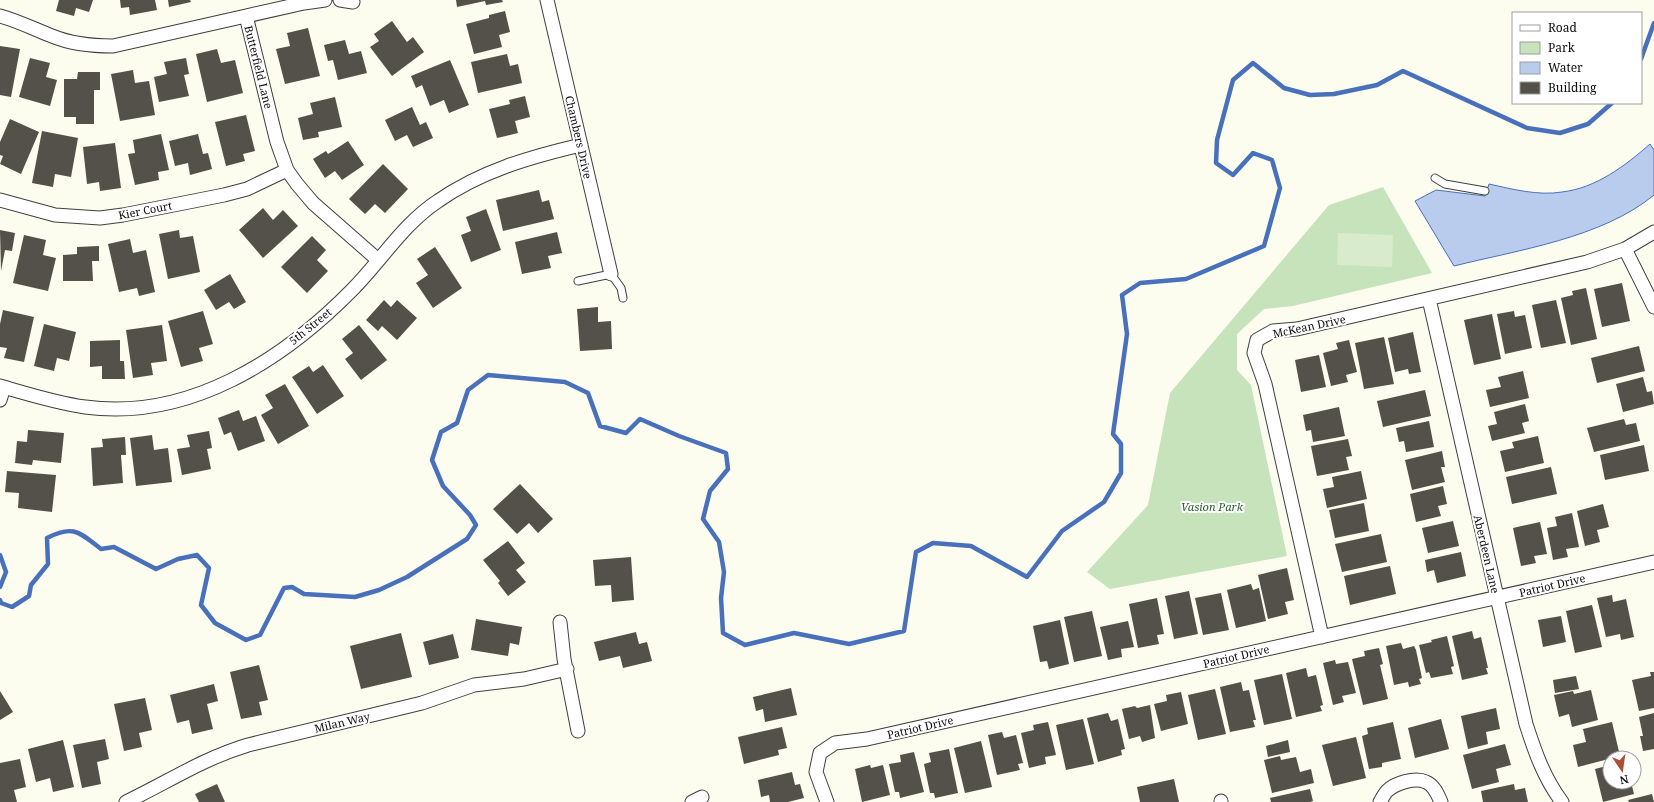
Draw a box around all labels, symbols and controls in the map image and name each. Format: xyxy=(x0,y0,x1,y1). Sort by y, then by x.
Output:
legend xyxy=(1512,12,1642,104)
text: Road xyxy=(1548,19,1578,36)
street label: Butterfield Lane xyxy=(241,24,277,110)
text: Park xyxy=(1548,39,1576,56)
text: Water xyxy=(1548,59,1583,76)
text: Building xyxy=(1548,79,1597,96)
street label: Chambers Drive xyxy=(562,94,596,180)
street label: Kier Court xyxy=(117,197,173,223)
street label: 5th Street xyxy=(286,304,334,348)
street label: McKean Drive xyxy=(1271,311,1347,341)
park label: Vasion Park xyxy=(1181,499,1244,514)
street label: Aberdeen Lane xyxy=(1471,513,1503,595)
street label: Patriot Drive xyxy=(1517,570,1587,600)
street label: Patriot Drive xyxy=(1201,641,1271,671)
street label: Milan Way xyxy=(313,708,372,736)
street label: Patriot Drive xyxy=(885,712,955,742)
north arrow xyxy=(1602,750,1642,790)
text: N xyxy=(1618,772,1630,789)

